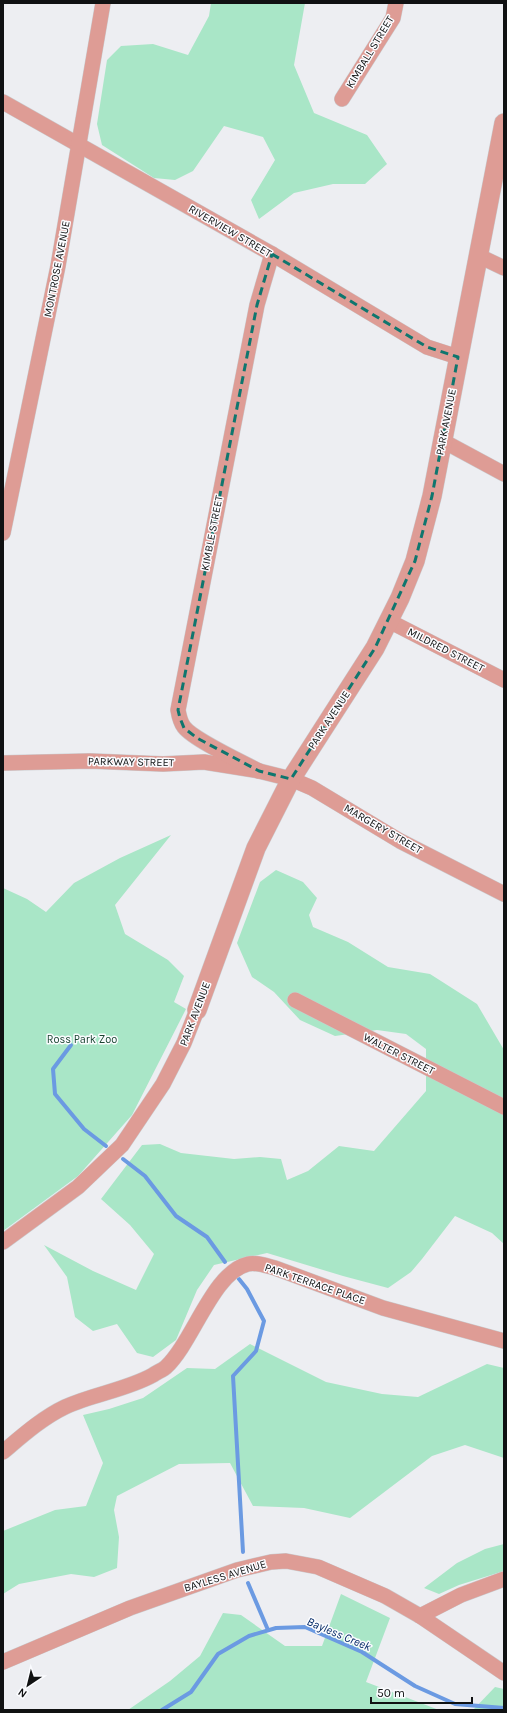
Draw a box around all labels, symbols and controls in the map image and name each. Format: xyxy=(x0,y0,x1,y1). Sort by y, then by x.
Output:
street label: KIMBALL STREET xyxy=(343,13,397,90)
street label: RIVERVIEW STREET xyxy=(186,202,274,260)
street label: MONTROSE AVENUE xyxy=(41,220,73,318)
street label: PARK AVENUE xyxy=(433,388,459,456)
street label: KIMBLE STREET xyxy=(198,494,226,572)
street label: MILDRED STREET xyxy=(405,625,487,675)
street label: PARK AVENUE xyxy=(305,688,353,752)
street label: PARKWAY STREET xyxy=(88,755,175,769)
street label: MARGERY STREET xyxy=(342,801,425,857)
street label: PARK AVENUE xyxy=(177,980,213,1048)
street label: WALTER STREET xyxy=(361,1030,437,1078)
park label: Ross Park Zoo xyxy=(47,1033,117,1046)
street label: PARK TERRACE PLACE xyxy=(263,1261,367,1307)
street label: BAYLESS AVENUE xyxy=(182,1557,268,1595)
water label: Bayless Creek xyxy=(305,1614,374,1654)
north arrow xyxy=(8,1665,48,1705)
scale bar xyxy=(371,1679,472,1705)
text: N xyxy=(16,1685,30,1700)
text: 50 m xyxy=(377,1686,405,1700)

